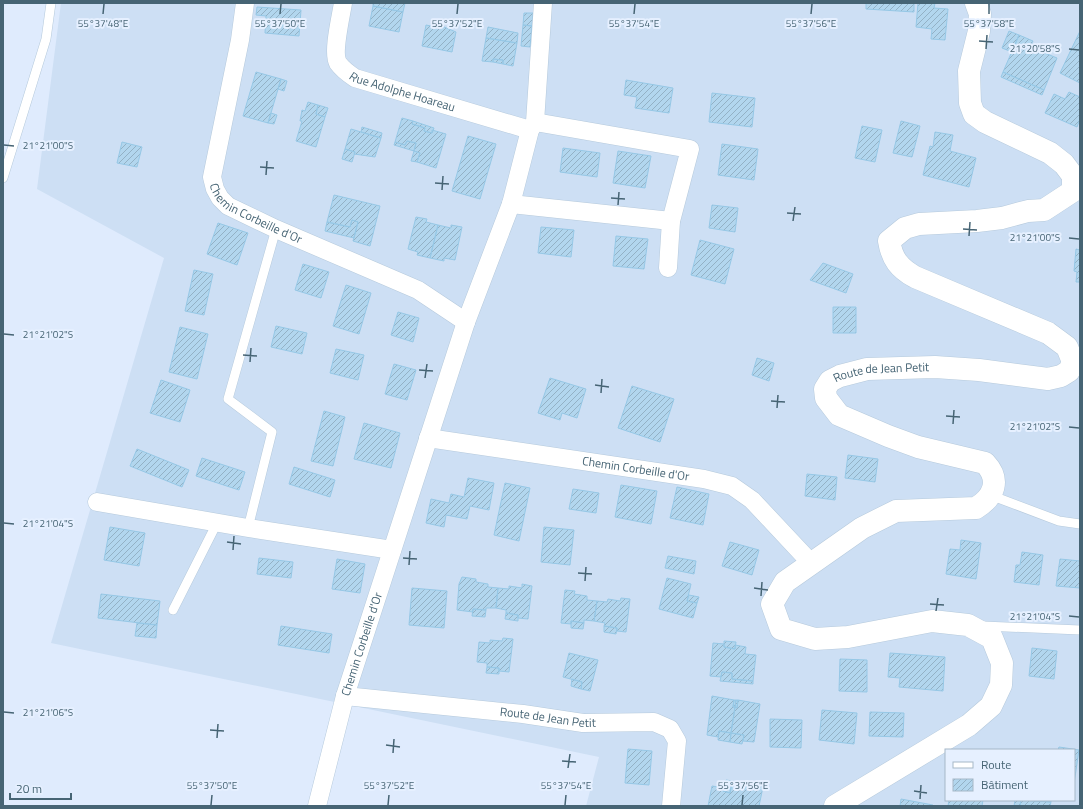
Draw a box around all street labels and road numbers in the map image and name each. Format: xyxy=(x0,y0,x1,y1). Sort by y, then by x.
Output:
street label: Rue Adolphe Hoareau xyxy=(346,67,458,116)
street label: Chemin Corbeille d'Or xyxy=(205,181,305,248)
street label: Route de Jean Petit xyxy=(830,357,930,387)
street label: Chemin Corbeille d'Or xyxy=(581,451,691,486)
street label: Chemin Corbeille d'Or xyxy=(336,590,387,698)
street label: Route de Jean Petit xyxy=(499,702,597,732)

